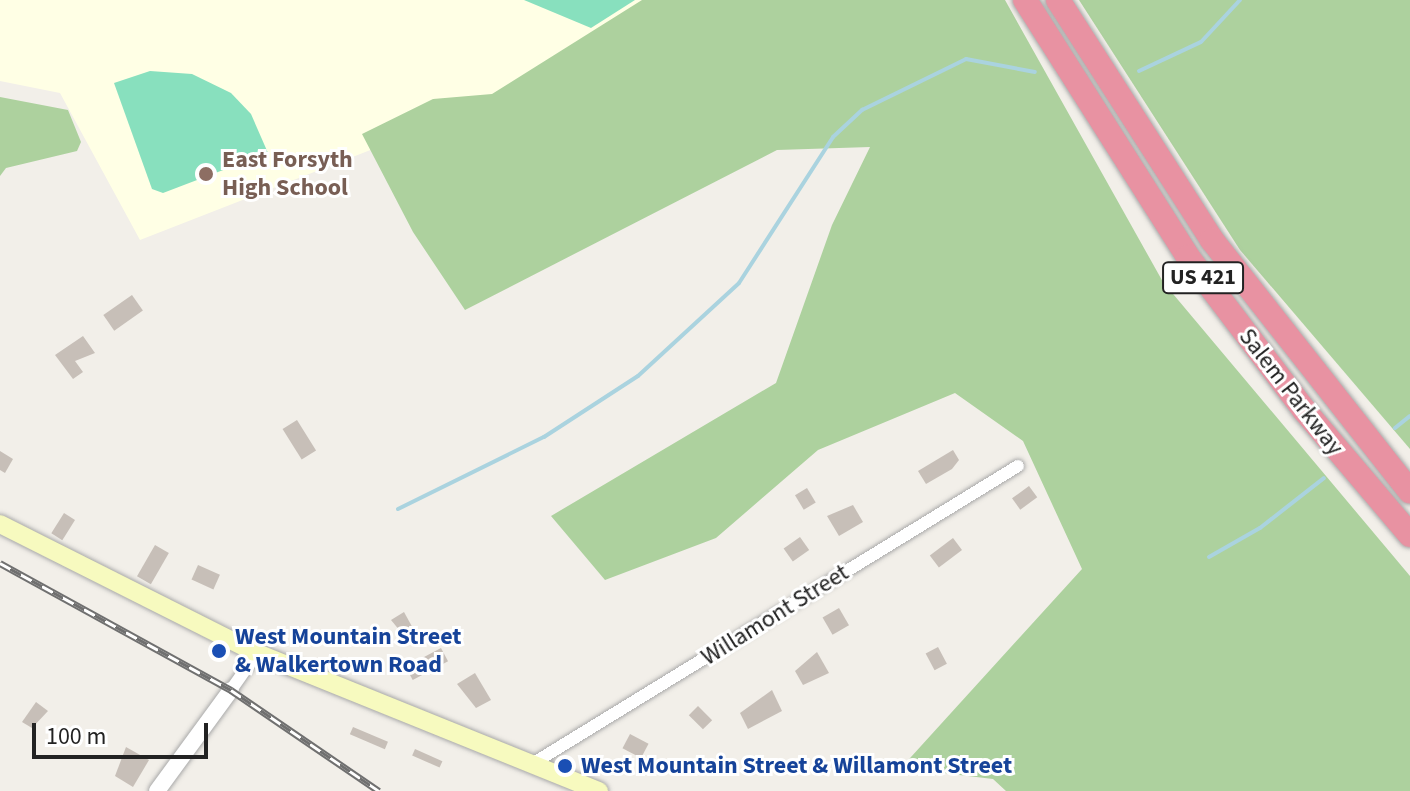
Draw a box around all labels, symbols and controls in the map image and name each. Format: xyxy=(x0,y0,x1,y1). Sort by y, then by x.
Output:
place label: East Forsyth High School xyxy=(222,146,353,202)
marker: East Forsyth High School xyxy=(197,165,215,183)
road number: US 421 xyxy=(1161,260,1245,296)
street label: Salem Parkway xyxy=(1233,323,1349,461)
street label: Willamont Street xyxy=(696,558,854,672)
place label: West Mountain Street & Walkertown Road xyxy=(235,623,462,679)
marker: West Mountain Street & Walkertown Road xyxy=(210,642,228,660)
scale bar xyxy=(36,707,212,757)
text: 100 m xyxy=(46,719,106,754)
place label: West Mountain Street & Willamont Street xyxy=(581,752,1012,780)
marker: West Mountain Street & Willamont Street xyxy=(556,757,574,775)

